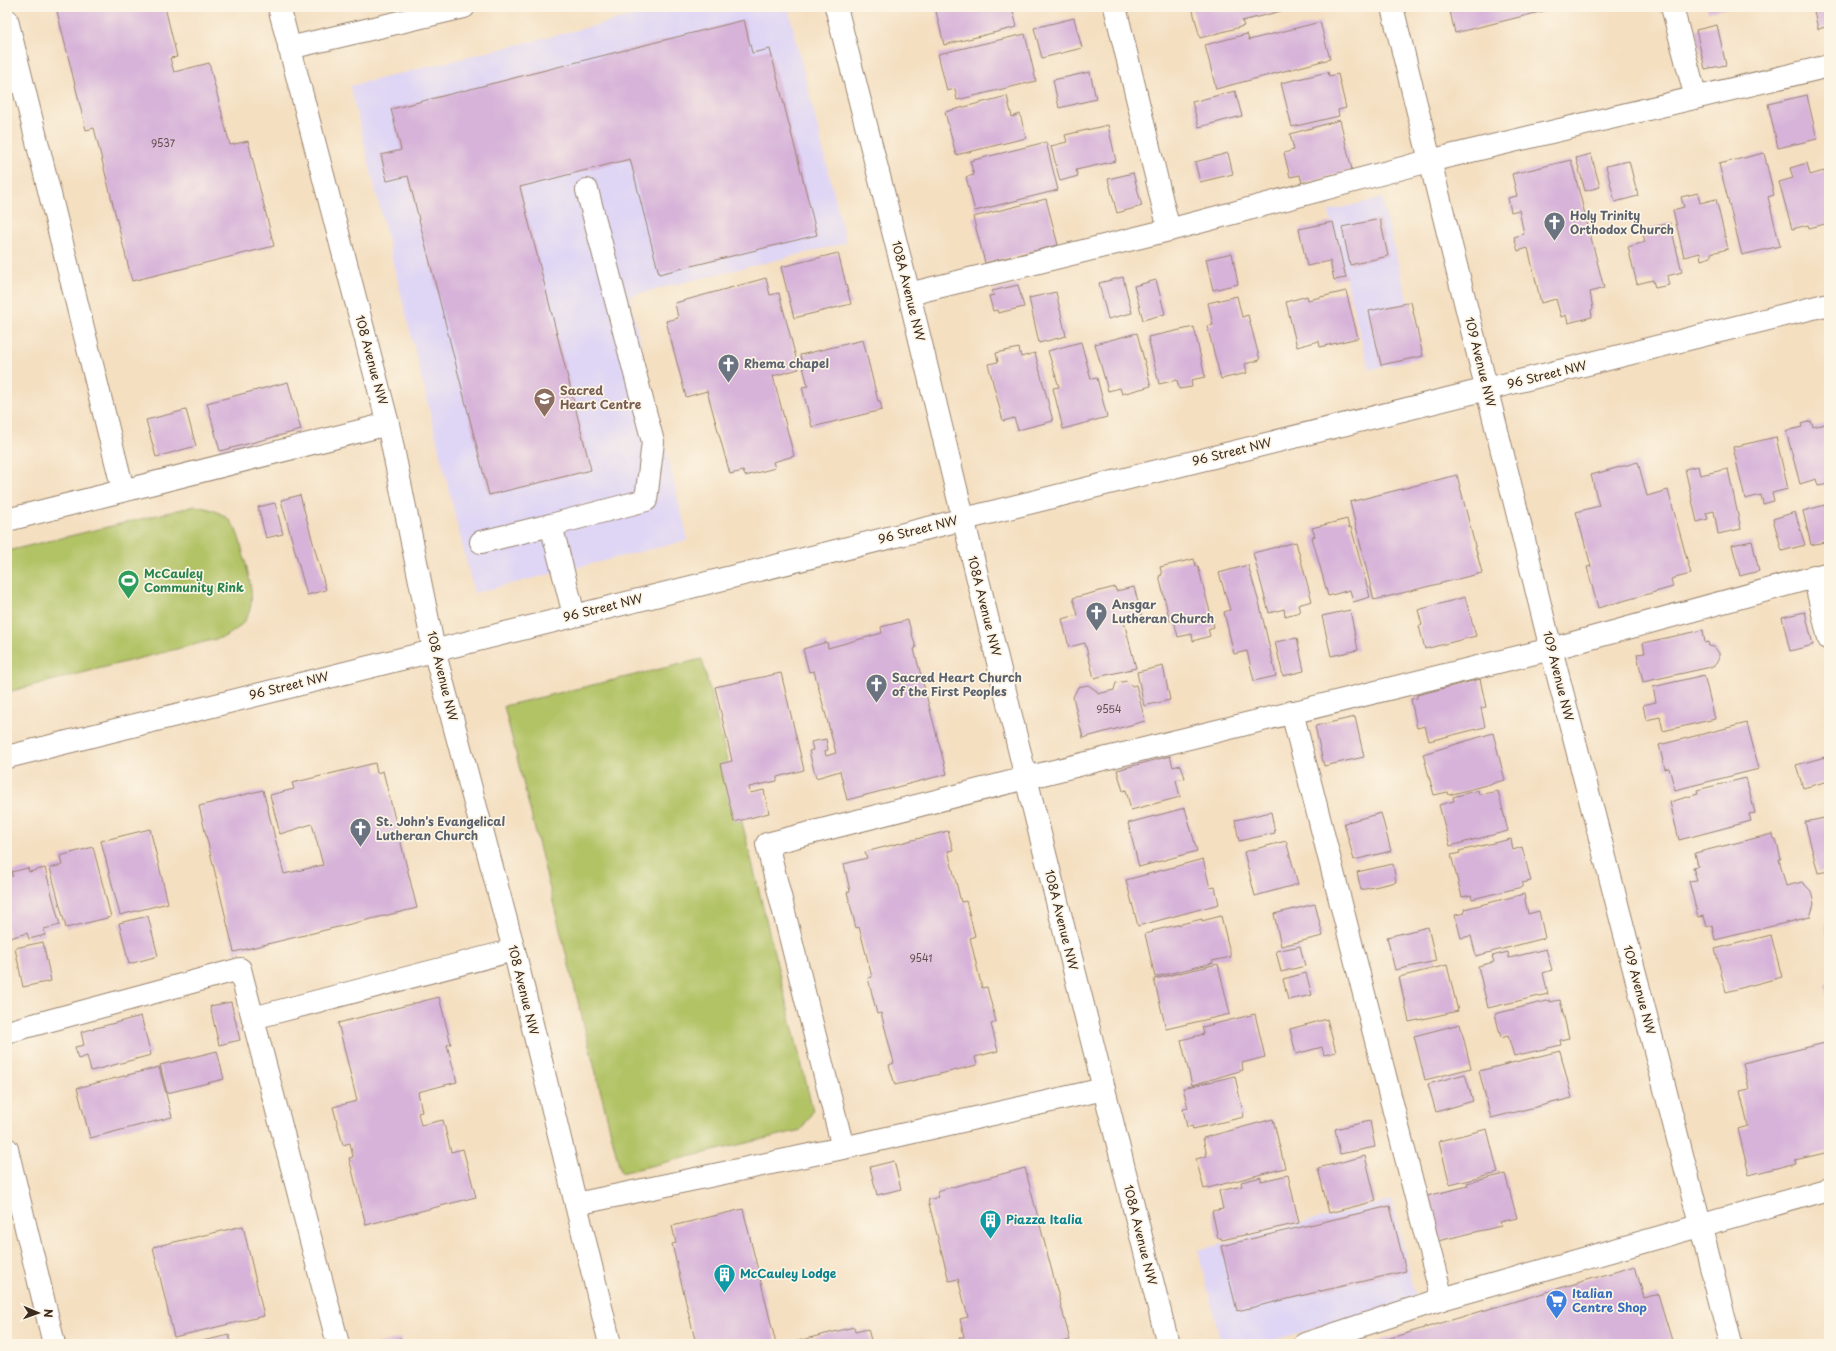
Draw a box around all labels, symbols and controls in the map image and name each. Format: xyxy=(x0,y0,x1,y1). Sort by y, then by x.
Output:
house number: 9537 xyxy=(151,135,176,150)
place label: Holy Trinity Orthodox Church xyxy=(1570,206,1674,238)
church icon: Holy Trinity Orthodox Church xyxy=(1541,210,1567,243)
street label: 108A Avenue NW xyxy=(888,239,930,343)
street label: 108 Avenue NW xyxy=(351,313,393,407)
street label: 109 Avenue NW xyxy=(1461,315,1501,409)
church icon: Rhema chapel xyxy=(716,351,742,384)
place label: Rhema chapel xyxy=(744,354,829,372)
street label: 96 Street NW xyxy=(1505,355,1589,393)
place label: Sacred Heart Centre xyxy=(560,381,642,413)
school or university icon: Sacred Heart Centre xyxy=(532,385,558,418)
street label: 96 Street NW xyxy=(1190,432,1274,470)
street label: 96 Street NW xyxy=(876,510,960,548)
street label: 108A Avenue NW xyxy=(964,554,1006,658)
place label: McCauley Community Rink xyxy=(144,564,244,596)
sports icon: McCauley Community Rink xyxy=(116,568,142,601)
street label: 96 Street NW xyxy=(561,588,645,626)
place label: Ansgar Lutheran Church xyxy=(1112,595,1214,627)
church icon: Ansgar Lutheran Church xyxy=(1083,599,1109,632)
street label: 108 Avenue NW xyxy=(423,629,463,723)
street label: 109 Avenue NW xyxy=(1539,629,1579,723)
street label: 96 Street NW xyxy=(247,666,331,704)
place label: Sacred Heart Church of the First Peoples xyxy=(892,668,1022,700)
church icon: Sacred Heart Church of the First Peoples xyxy=(863,672,889,705)
house number: 9554 xyxy=(1096,701,1122,716)
place label: St. John's Evangelical Lutheran Church xyxy=(376,812,505,844)
church icon: St. John's Evangelical Lutheran Church xyxy=(348,816,374,849)
street label: 108A Avenue NW xyxy=(1041,868,1083,972)
street label: 108 Avenue NW xyxy=(504,943,544,1037)
street label: 109 Avenue NW xyxy=(1619,943,1661,1037)
house number: 9541 xyxy=(910,950,933,965)
street label: 108A Avenue NW xyxy=(1120,1183,1162,1287)
building icon: Piazza Italia xyxy=(978,1207,1004,1240)
place label: Piazza Italia xyxy=(1006,1210,1084,1228)
building icon: McCauley Lodge xyxy=(711,1261,737,1294)
place label: McCauley Lodge xyxy=(740,1264,837,1282)
place label: Italian Centre Shop xyxy=(1572,1284,1647,1316)
supermarket icon: Italian Centre Shop xyxy=(1544,1288,1570,1321)
north arrow xyxy=(18,1293,58,1333)
text: N xyxy=(40,1309,57,1318)

